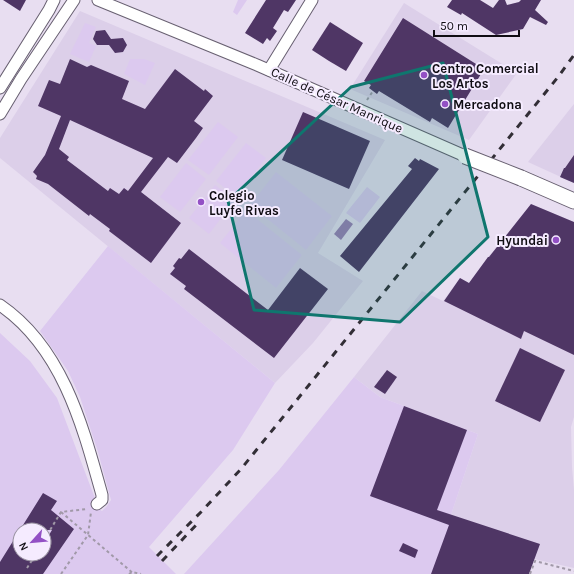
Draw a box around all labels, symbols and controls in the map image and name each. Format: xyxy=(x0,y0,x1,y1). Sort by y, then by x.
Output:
scale bar xyxy=(434,12,519,38)
text: 50 m xyxy=(440,19,468,33)
place label: Centro Comercial Los Artos xyxy=(432,61,539,91)
street label: Calle de César Manrique xyxy=(268,64,406,137)
marker: Centro Comercial Los Artos xyxy=(419,70,429,80)
place label: Mercadona xyxy=(453,97,522,112)
marker: Mercadona xyxy=(440,99,450,109)
place label: Colegio Luyfe Rivas xyxy=(209,188,279,218)
marker: Colegio Luyfe Rivas xyxy=(196,197,206,207)
place label: Hyundai xyxy=(496,233,548,248)
marker: Hyundai xyxy=(551,235,561,245)
north arrow xyxy=(12,522,52,562)
text: N xyxy=(16,540,31,553)

